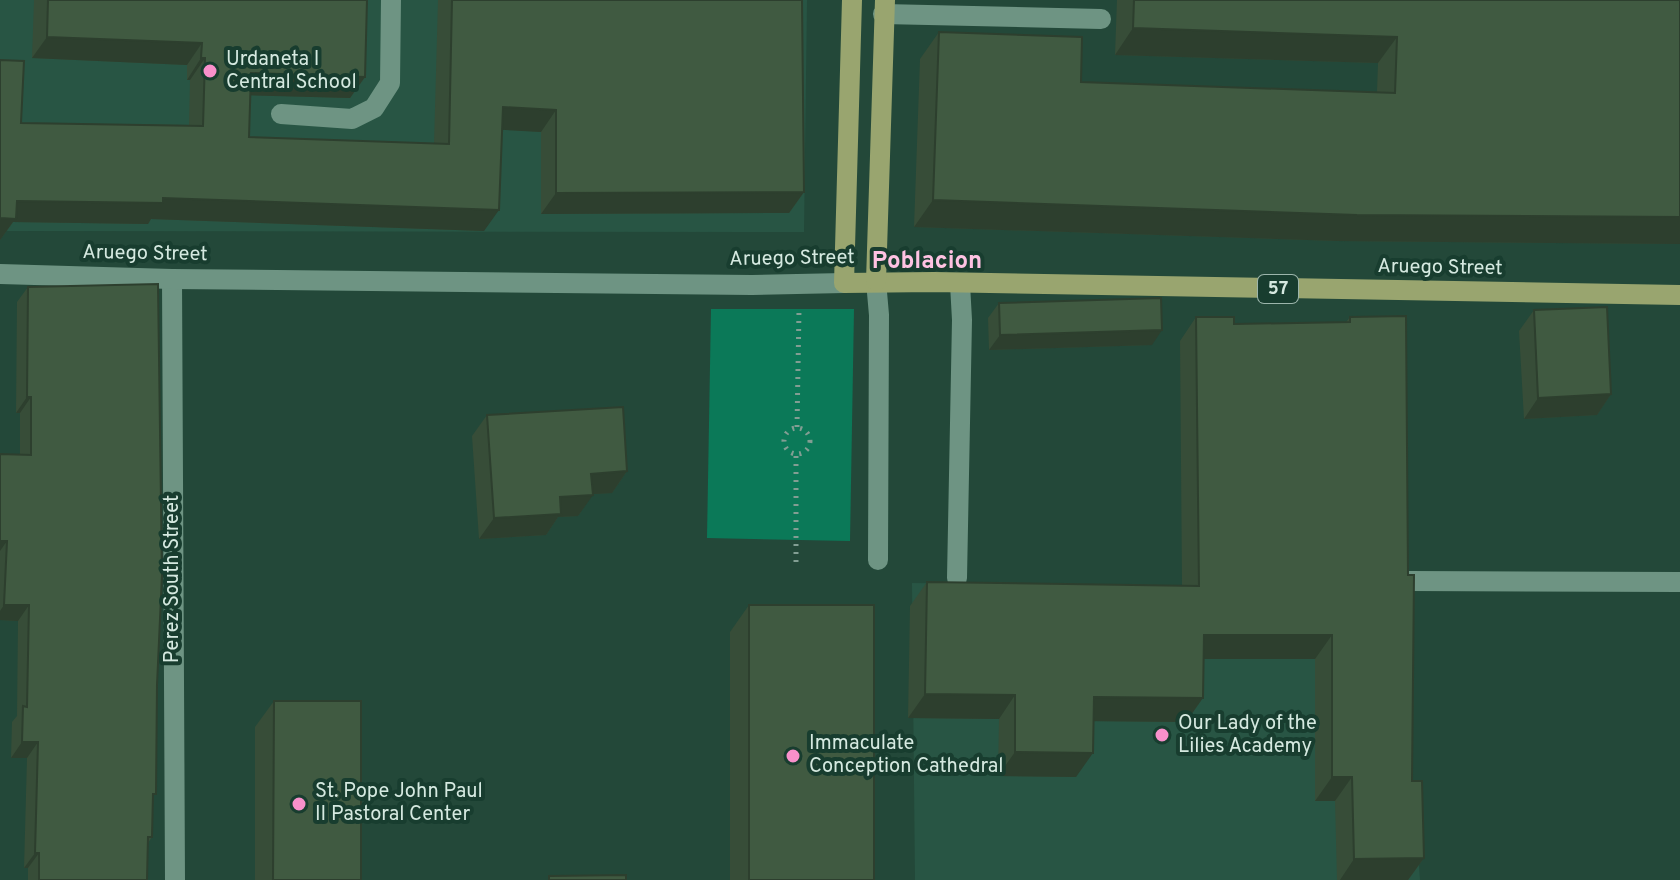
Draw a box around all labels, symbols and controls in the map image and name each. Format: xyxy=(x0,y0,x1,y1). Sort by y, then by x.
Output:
place label: Urdaneta I Central School xyxy=(226,47,357,96)
marker: Urdaneta I Central School xyxy=(201,62,219,80)
street label: Aruego Street xyxy=(82,240,208,268)
street label: Aruego Street xyxy=(729,245,855,273)
district label: Poblacion xyxy=(872,247,982,277)
street label: Aruego Street xyxy=(1377,254,1503,282)
road number: 57 xyxy=(1258,275,1298,303)
street label: Perez South Street xyxy=(160,495,186,663)
place label: Our Lady of the Lilies Academy xyxy=(1178,711,1317,760)
marker: Our Lady of the Lilies Academy xyxy=(1153,726,1171,744)
place label: Immaculate Conception Cathedral xyxy=(809,731,1004,780)
marker: Immaculate Conception Cathedral xyxy=(784,747,802,765)
place label: St. Pope John Paul II Pastoral Center xyxy=(315,779,483,828)
marker: St. Pope John Paul II Pastoral Center xyxy=(290,795,308,813)

